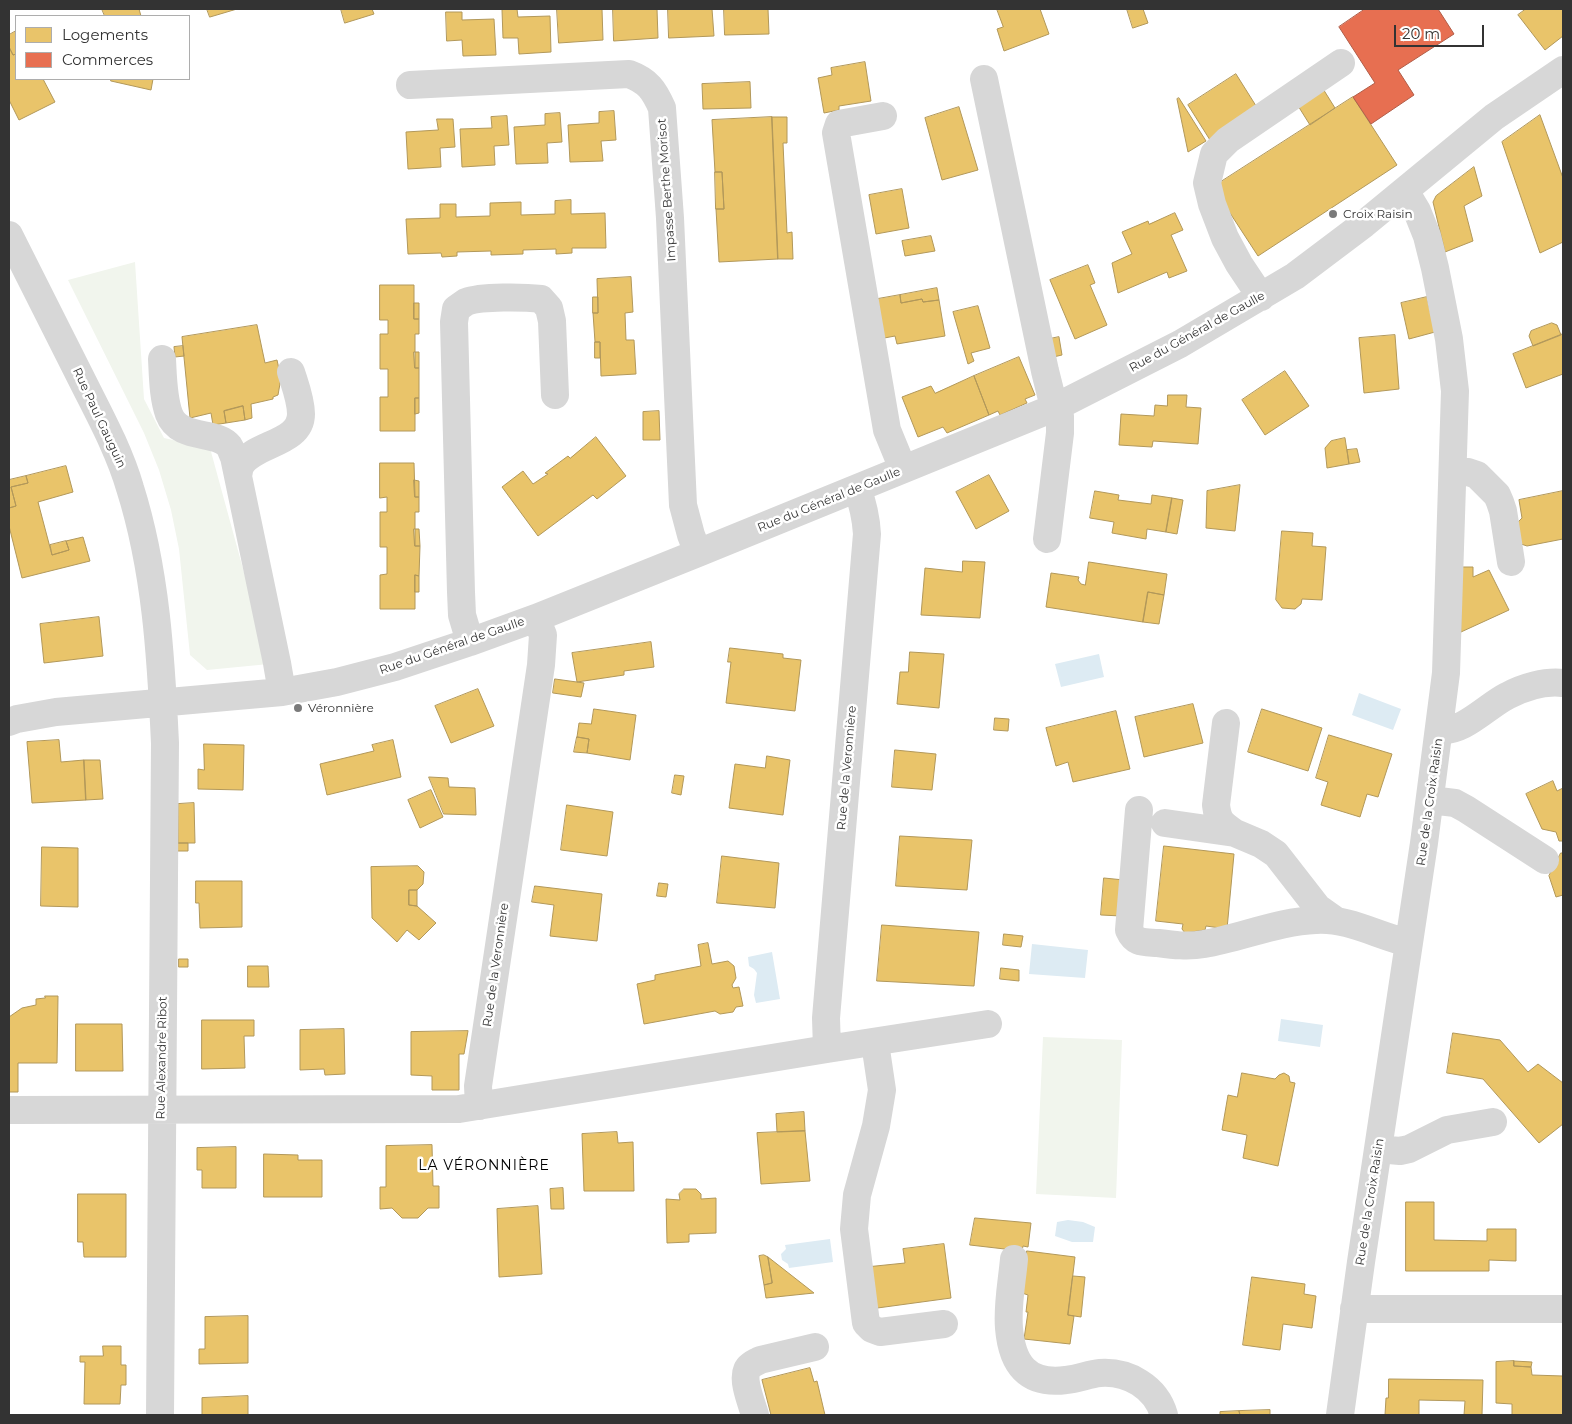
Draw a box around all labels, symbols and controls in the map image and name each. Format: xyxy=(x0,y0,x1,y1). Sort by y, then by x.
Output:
legend xyxy=(15,15,190,80)
scale bar xyxy=(1397,15,1487,47)
text: 20 m xyxy=(1402,24,1440,43)
text: Logements xyxy=(62,25,148,44)
text: Commerces xyxy=(62,50,153,69)
street label: Impasse Berthe Morisot xyxy=(655,118,679,262)
place label: Croix Raisin xyxy=(1343,207,1413,221)
marker: Croix Raisin xyxy=(1327,208,1339,220)
street label: Rue du Général de Gaulle xyxy=(1127,289,1267,375)
street label: Rue Paul Gauguin xyxy=(69,366,129,470)
street label: Rue du Général de Gaulle xyxy=(755,465,903,535)
street label: Rue du Général de Gaulle xyxy=(377,614,527,678)
place label: Véronnière xyxy=(308,701,374,715)
marker: Véronnière xyxy=(292,702,304,714)
street label: Rue de la Veronnière xyxy=(834,705,860,831)
street label: Rue de la Croix Raisin xyxy=(1414,737,1446,867)
street label: Rue de la Veronnière xyxy=(480,902,512,1028)
street label: Rue Alexandre Ribot xyxy=(154,996,170,1120)
street label: Rue de la Croix Raisin xyxy=(1353,1137,1387,1267)
district label: LA VÉRONNIÈRE xyxy=(417,1158,551,1174)

